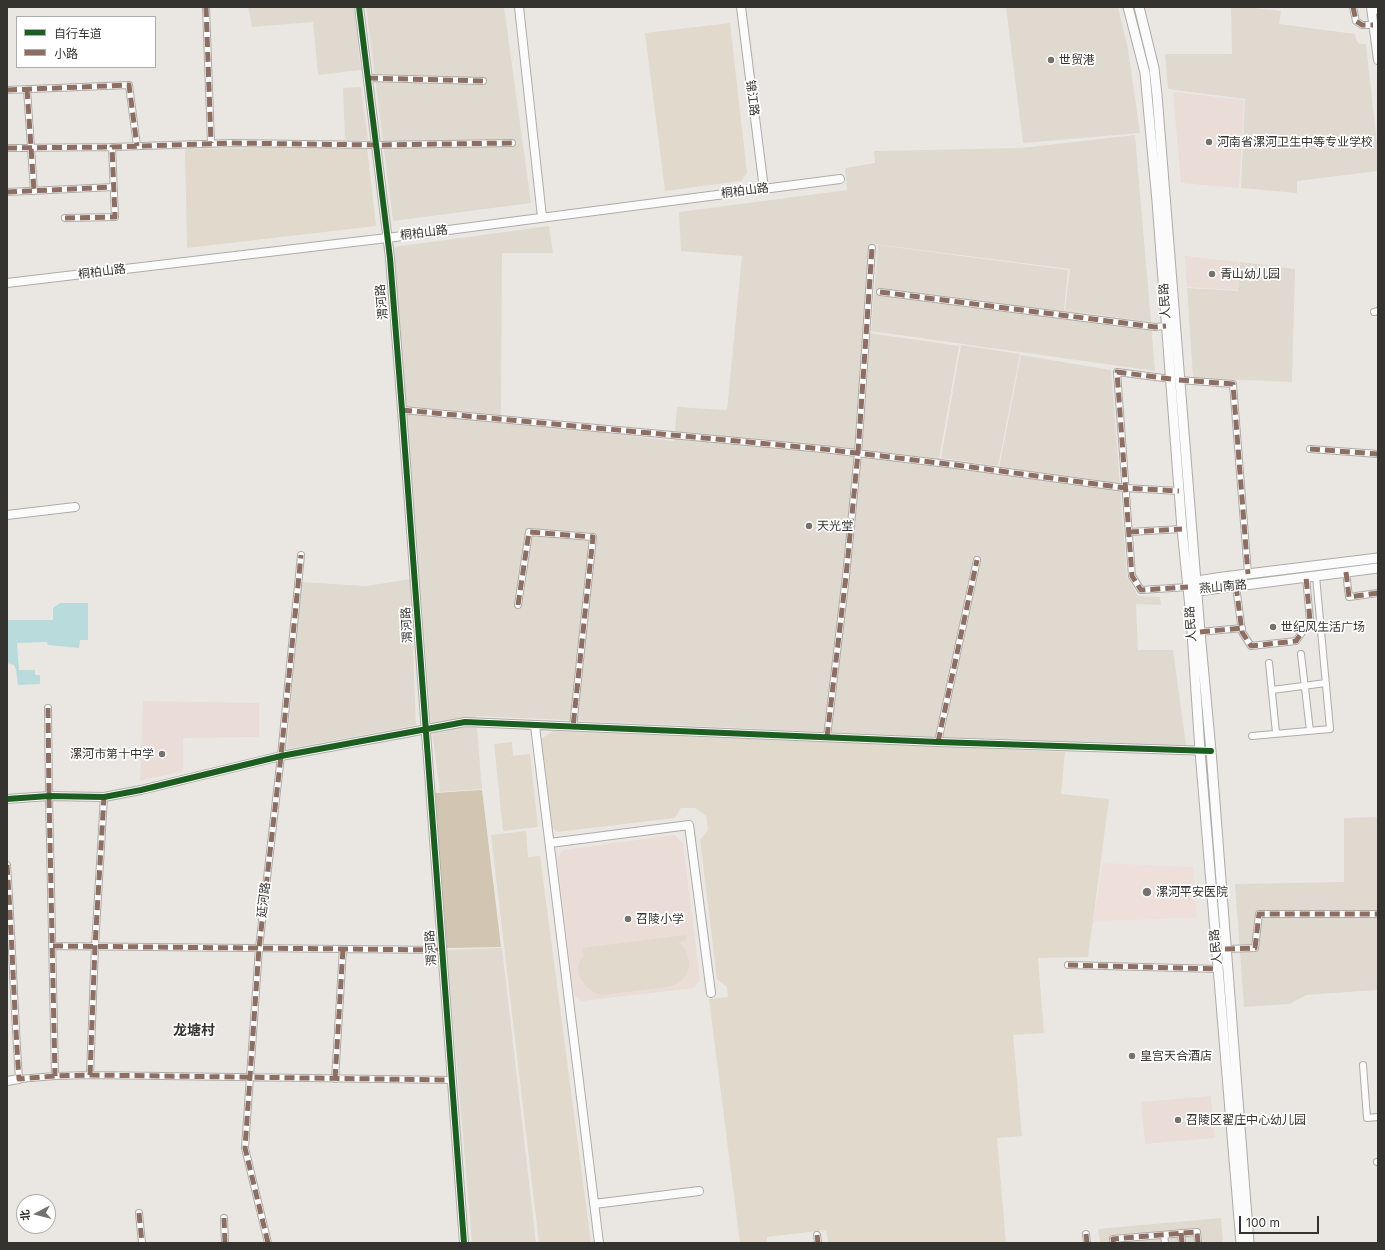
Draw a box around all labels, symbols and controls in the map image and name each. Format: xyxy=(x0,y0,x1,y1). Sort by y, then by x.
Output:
legend xyxy=(16,16,156,68)
text: 自行车道 xyxy=(54,26,102,41)
text: 小路 xyxy=(54,46,78,61)
place label: 世贸港 xyxy=(1059,53,1095,67)
marker: 世贸港 xyxy=(1046,55,1056,65)
street label: 锦江路 xyxy=(743,79,761,117)
place label: 河南省漯河卫生中等专业学校 xyxy=(1217,135,1373,149)
marker: 河南省漯河卫生中等专业学校 xyxy=(1204,137,1214,147)
street label: 桐柏山路 xyxy=(720,181,770,201)
street label: 桐柏山路 xyxy=(399,223,449,243)
street label: 桐柏山路 xyxy=(77,262,127,282)
place label: 青山幼儿园 xyxy=(1220,267,1280,281)
marker: 青山幼儿园 xyxy=(1207,269,1217,279)
street label: 渭河路 xyxy=(373,283,391,321)
street label: 人民路 xyxy=(1157,283,1173,319)
place label: 天光堂 xyxy=(817,519,853,533)
marker: 天光堂 xyxy=(804,521,814,531)
street label: 燕山南路 xyxy=(1198,578,1248,596)
street label: 人民路 xyxy=(1183,606,1199,642)
street label: 渭河路 xyxy=(399,607,415,643)
place label: 世纪风生活广场 xyxy=(1281,620,1365,634)
marker: 世纪风生活广场 xyxy=(1268,622,1278,632)
place label: 漯河市第十中学 xyxy=(70,747,154,761)
marker: 漯河市第十中学 xyxy=(157,749,167,759)
street label: 延河路 xyxy=(255,881,273,919)
place label: 漯河平安医院 xyxy=(1156,885,1228,899)
marker: 漯河平安医院 xyxy=(1141,886,1153,898)
place label: 召陵小学 xyxy=(636,912,684,926)
marker: 召陵小学 xyxy=(623,914,633,924)
street label: 人民路 xyxy=(1207,928,1225,966)
street label: 渭河路 xyxy=(423,930,439,966)
district label: 龙塘村 xyxy=(173,1023,215,1039)
place label: 皇宫天合酒店 xyxy=(1140,1049,1212,1063)
marker: 皇宫天合酒店 xyxy=(1127,1051,1137,1061)
place label: 召陵区翟庄中心幼儿园 xyxy=(1186,1113,1306,1127)
marker: 召陵区翟庄中心幼儿园 xyxy=(1173,1115,1183,1125)
north arrow xyxy=(16,1194,56,1234)
scale bar xyxy=(1241,1208,1321,1234)
text: 北 xyxy=(17,1209,33,1222)
text: 100 m xyxy=(1246,1215,1280,1230)

